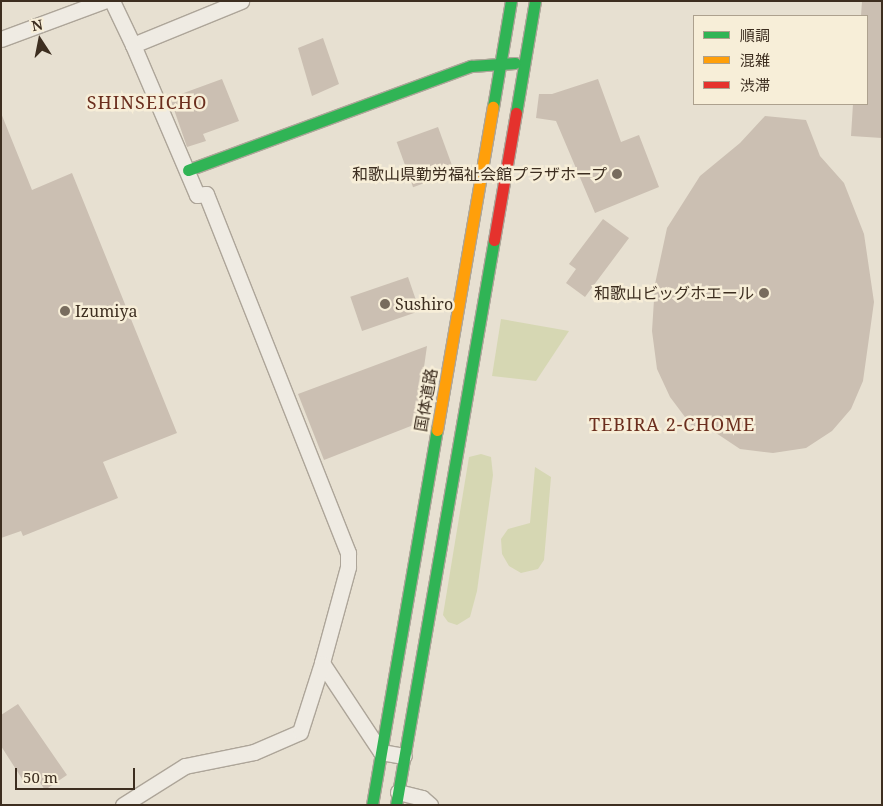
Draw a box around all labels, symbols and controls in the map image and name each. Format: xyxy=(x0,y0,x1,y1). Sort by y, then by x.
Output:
text: N xyxy=(30,14,44,35)
north arrow xyxy=(15,15,65,65)
legend xyxy=(693,15,868,105)
text: 順調 xyxy=(740,25,770,45)
text: 混雑 xyxy=(740,50,770,70)
text: 渋滞 xyxy=(740,75,770,95)
district label: SHINSEICHO xyxy=(85,91,209,113)
place label: 和歌山県勤労福祉会館プラザホープ xyxy=(351,164,607,184)
marker: 和歌山県勤労福祉会館プラザホープ xyxy=(611,168,623,180)
place label: 和歌山ビッグホエール xyxy=(594,283,754,303)
marker: 和歌山ビッグホエール xyxy=(758,287,770,299)
place label: Sushiro xyxy=(395,294,453,314)
marker: Sushiro xyxy=(379,298,391,310)
place label: Izumiya xyxy=(75,301,137,321)
marker: Izumiya xyxy=(59,305,71,317)
street label: 国体道路 xyxy=(411,367,441,433)
district label: TEBIRA 2-CHOME xyxy=(587,413,757,435)
scale bar xyxy=(18,758,138,790)
text: 50 m xyxy=(23,767,58,787)

